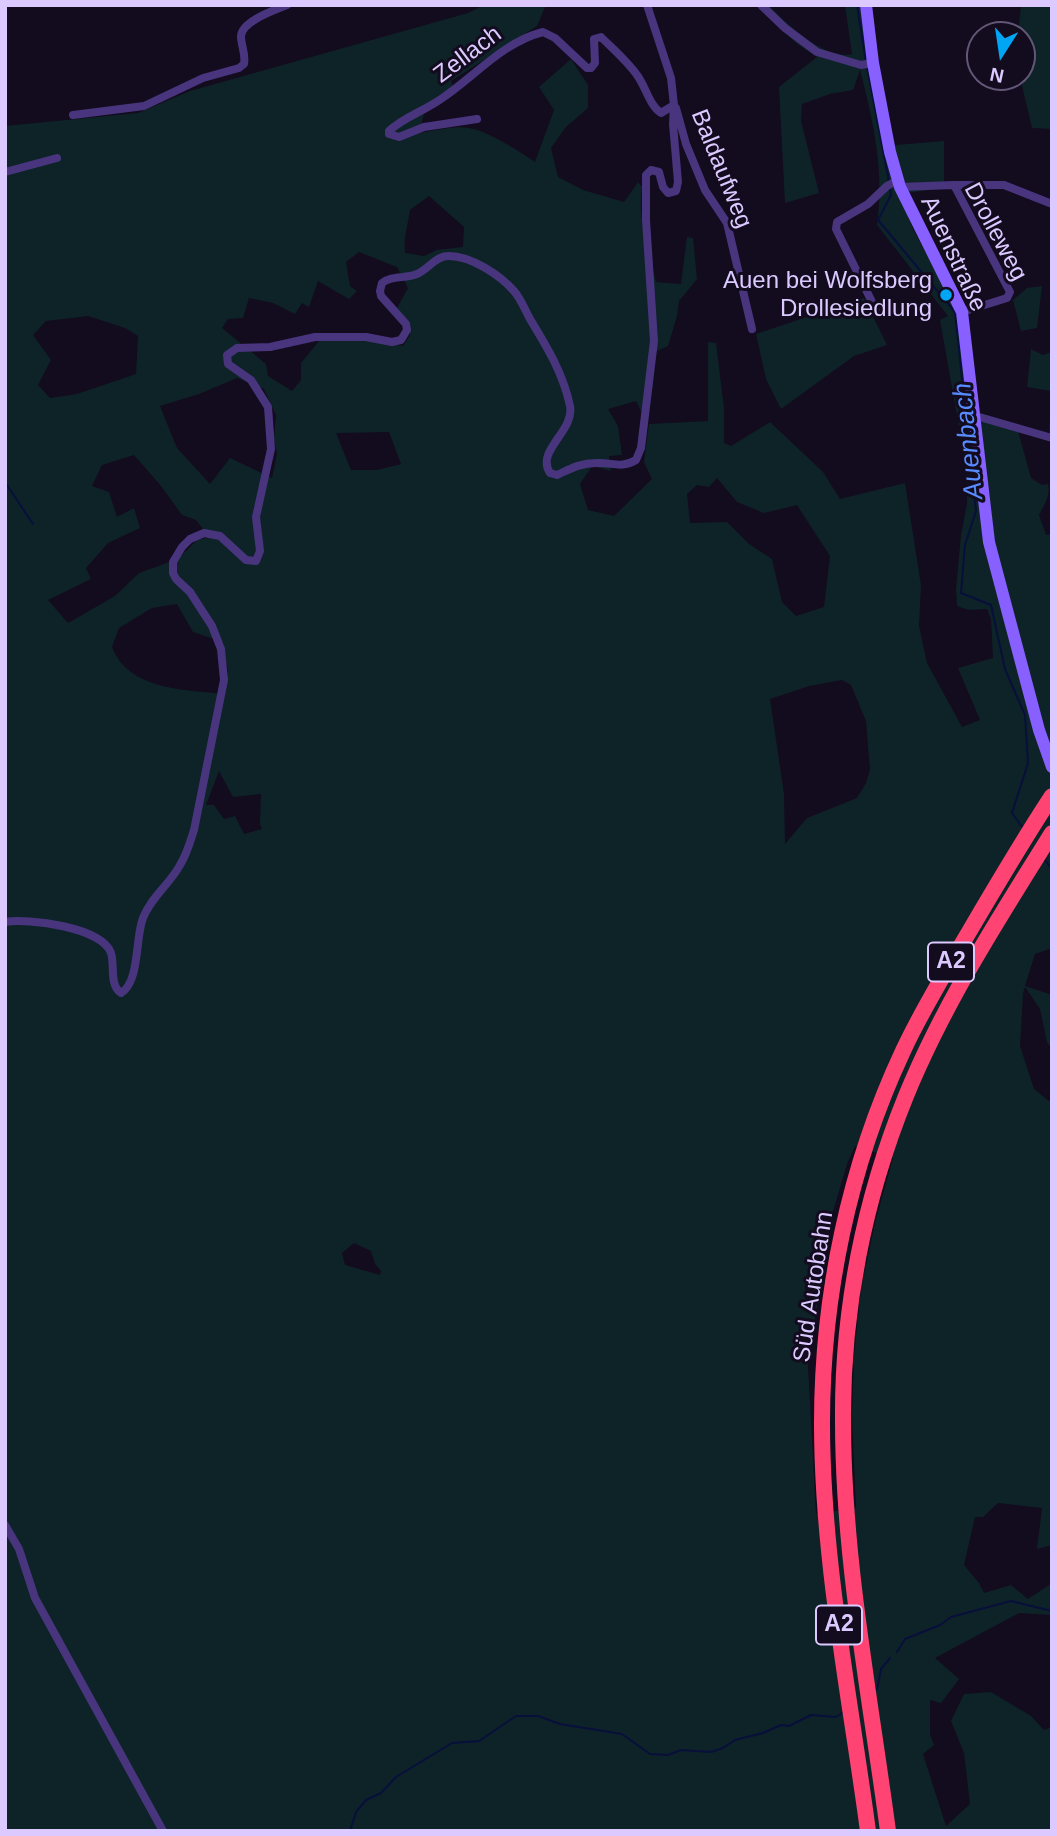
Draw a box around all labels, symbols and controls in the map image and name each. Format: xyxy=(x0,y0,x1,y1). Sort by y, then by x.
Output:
street label: Zellach xyxy=(428,20,508,90)
north arrow xyxy=(966,21,1036,91)
text: N xyxy=(988,63,1006,87)
street label: Baldaufweg xyxy=(684,105,758,233)
street label: Drolleweg xyxy=(957,178,1033,286)
street label: Auenstraße xyxy=(914,192,992,316)
place label: Auen bei Wolfsberg Drollesiedlung xyxy=(723,267,932,323)
marker: Auen bei Wolfsberg Drollesiedlung xyxy=(938,287,954,303)
water label: Auenbach xyxy=(947,381,991,501)
road number: A2 xyxy=(928,942,974,981)
street label: Süd Autobahn xyxy=(788,1210,840,1364)
road number: A2 xyxy=(816,1606,862,1644)

